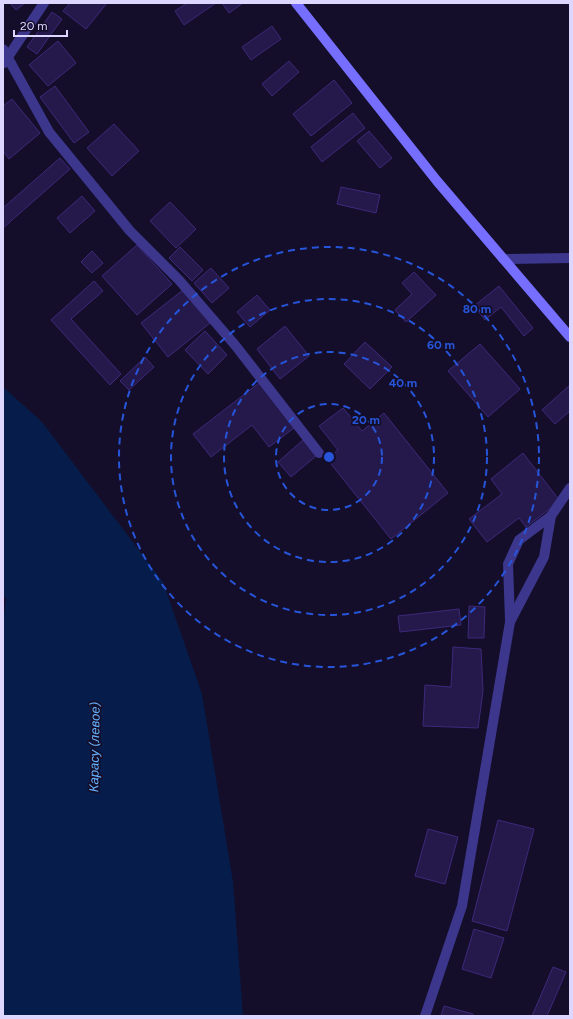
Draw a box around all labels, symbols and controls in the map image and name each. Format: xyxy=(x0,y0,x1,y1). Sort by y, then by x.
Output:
scale bar xyxy=(14,12,67,38)
text: 20 m xyxy=(20,19,48,33)
text: 80 m xyxy=(463,302,491,316)
text: 60 m xyxy=(427,338,455,352)
text: 40 m xyxy=(389,376,417,390)
text: 20 m xyxy=(352,413,380,427)
centre of rings xyxy=(322,450,336,464)
water label: Карасу (левое) xyxy=(86,701,103,792)

